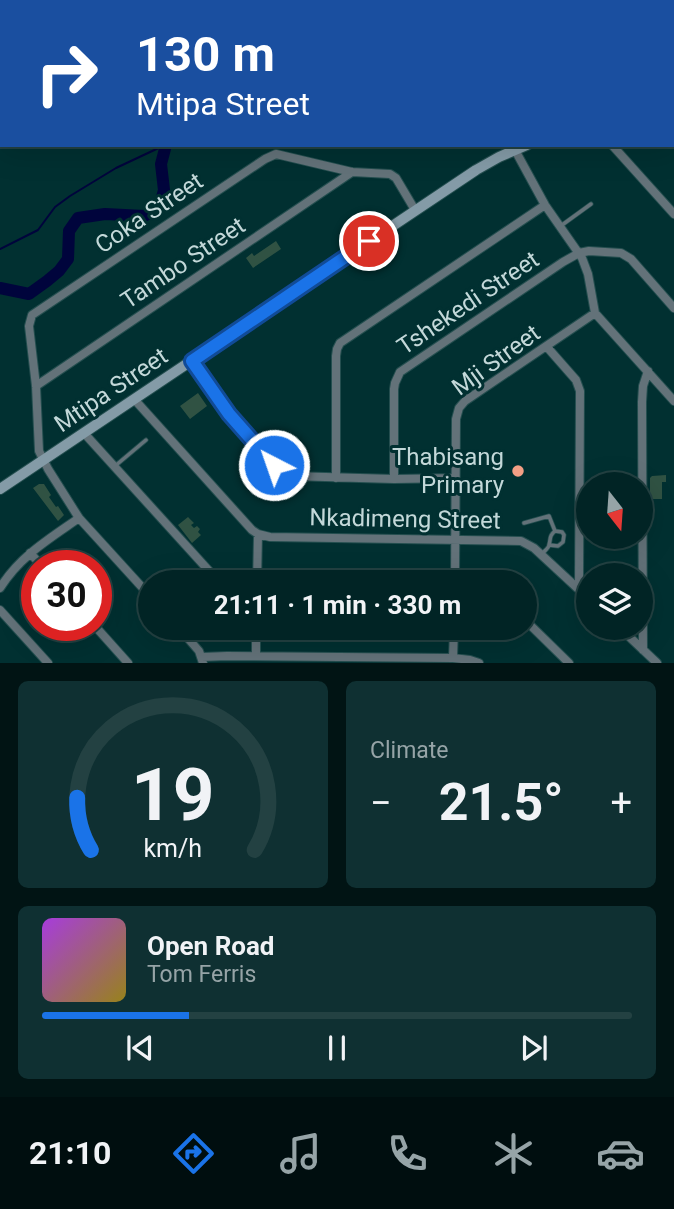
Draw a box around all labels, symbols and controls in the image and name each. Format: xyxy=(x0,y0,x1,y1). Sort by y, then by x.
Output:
text: 130 m xyxy=(136,26,275,83)
icon: right xyxy=(21,28,112,119)
text: Mtipa Street xyxy=(136,85,310,123)
street label: Coka Street xyxy=(90,167,208,259)
street label: Tambo Street xyxy=(116,211,250,315)
pin xyxy=(339,211,399,271)
icon: arrive xyxy=(350,222,388,260)
street label: Tshekedi Street xyxy=(392,245,544,361)
street label: Mji Street xyxy=(447,319,546,401)
street label: Mtipa Street xyxy=(49,342,173,438)
position arrow xyxy=(237,428,311,502)
place label: Thabisang Primary xyxy=(392,443,505,499)
marker: Thabisang Primary xyxy=(510,463,526,479)
north arrow xyxy=(576,472,653,550)
map controls xyxy=(576,472,653,640)
street label: Nkadimeng Street xyxy=(309,503,501,535)
speed limit sign: 30 xyxy=(21,550,112,641)
button: layers xyxy=(576,563,653,640)
text: 21:11 · 1 min · 330 m xyxy=(214,590,461,620)
text: Climate xyxy=(370,737,449,764)
text: 19 xyxy=(131,753,215,839)
text: 21.5° xyxy=(439,772,564,833)
text: − xyxy=(370,781,392,825)
text: + xyxy=(610,781,632,825)
text: km/h xyxy=(144,834,202,863)
text: Open Road xyxy=(147,931,275,961)
text: Tom Ferris xyxy=(147,961,256,988)
icon: previous xyxy=(121,1029,159,1067)
icon: pause xyxy=(318,1029,356,1067)
icon: next xyxy=(515,1029,553,1067)
icon: directions xyxy=(169,1129,218,1178)
icon: music xyxy=(276,1129,325,1178)
icon: phone xyxy=(383,1129,432,1178)
icon: climate xyxy=(489,1129,538,1178)
icon: car xyxy=(596,1129,645,1178)
text: 21:10 xyxy=(29,1134,111,1172)

